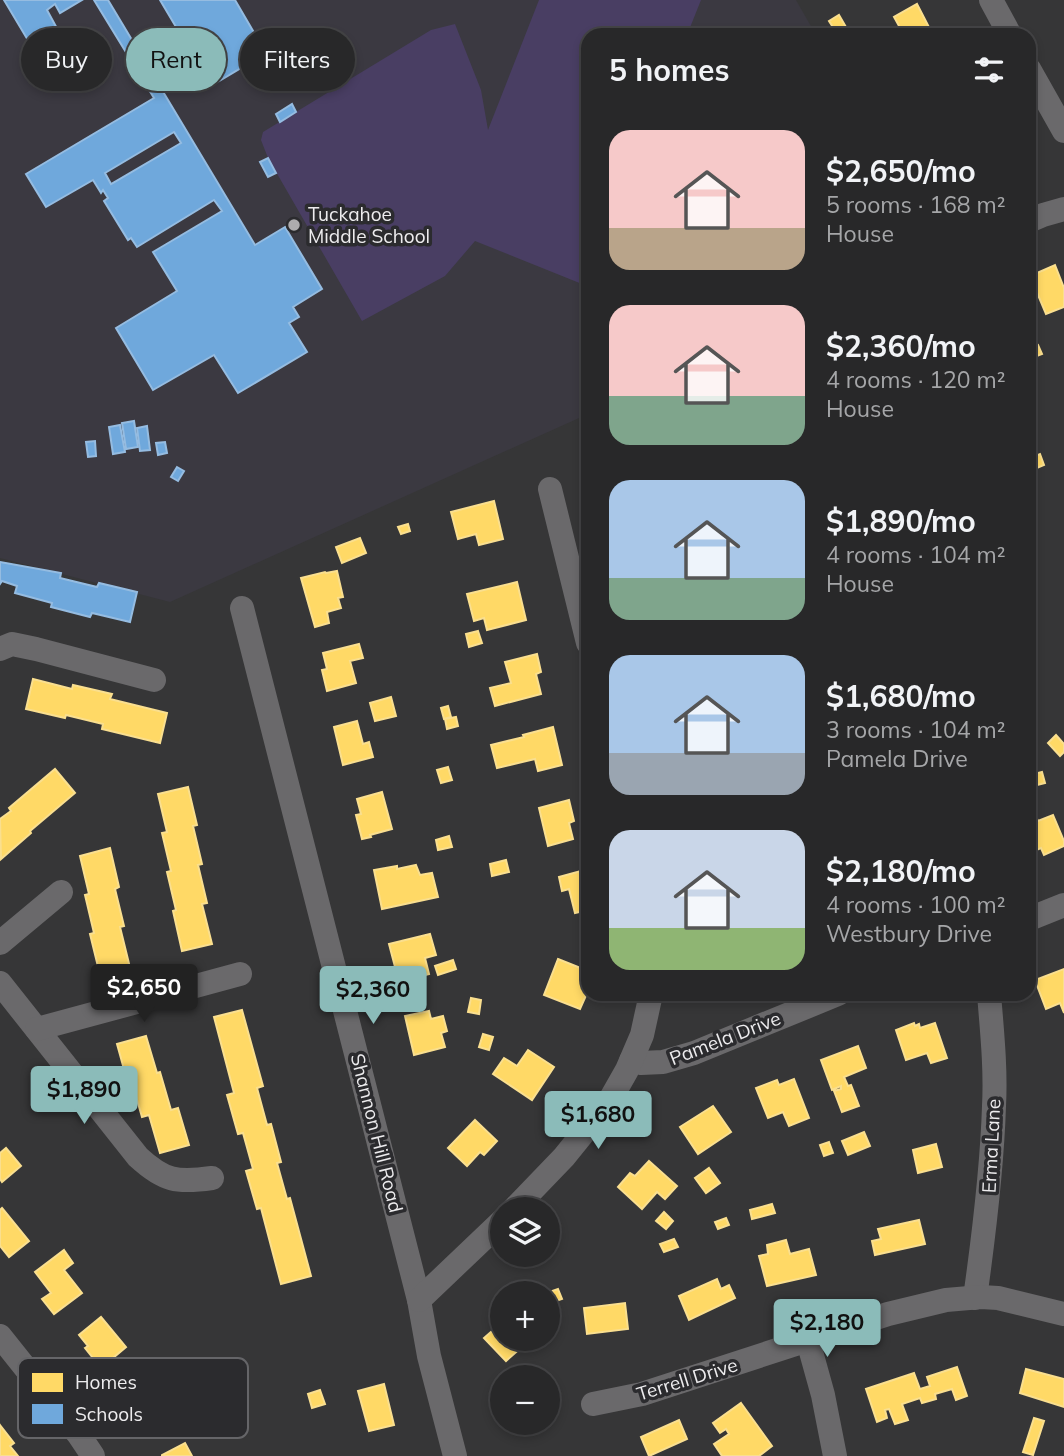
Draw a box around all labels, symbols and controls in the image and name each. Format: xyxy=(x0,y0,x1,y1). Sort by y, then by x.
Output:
chip: Buy xyxy=(21,28,112,91)
chip: Rent xyxy=(126,28,226,91)
chip: Filters xyxy=(240,28,355,91)
text: 5 homes xyxy=(609,51,730,89)
icon: filters xyxy=(970,51,1008,89)
text: $2,650/mo xyxy=(826,152,976,190)
icon: home xyxy=(665,158,749,242)
text: 5 rooms · 168 m² xyxy=(826,190,1006,219)
place label: Tuckahoe Middle School xyxy=(308,202,430,248)
marker: Tuckahoe Middle School xyxy=(286,217,302,233)
text: House xyxy=(826,219,894,248)
text: $2,360/mo xyxy=(826,327,976,365)
icon: home xyxy=(665,333,749,417)
text: 4 rooms · 120 m² xyxy=(826,365,1006,394)
text: House xyxy=(826,394,894,423)
text: $1,890/mo xyxy=(826,502,976,540)
icon: home xyxy=(665,508,749,592)
text: 4 rooms · 104 m² xyxy=(826,540,1006,569)
text: House xyxy=(826,569,894,598)
text: $1,680/mo xyxy=(826,677,976,715)
icon: home xyxy=(665,683,749,767)
text: 3 rooms · 104 m² xyxy=(826,715,1006,744)
text: Pamela Drive xyxy=(826,744,968,773)
text: $2,180/mo xyxy=(826,852,976,890)
icon: home xyxy=(665,858,749,942)
text: 4 rooms · 100 m² xyxy=(826,890,1006,919)
text: Westbury Drive xyxy=(826,919,992,948)
pin: $2,650 xyxy=(87,964,201,1024)
pin: $2,360 xyxy=(316,967,430,1026)
text: $2,650 xyxy=(107,972,181,1001)
text: $2,360 xyxy=(336,974,410,1003)
street label: Pamela Drive xyxy=(666,1006,784,1070)
street label: Shannon Hill Road xyxy=(346,1051,408,1215)
pin: $1,890 xyxy=(27,1066,141,1126)
text: $1,890 xyxy=(47,1074,121,1103)
pin: $1,680 xyxy=(541,1092,655,1151)
street label: Erma Lane xyxy=(977,1098,1005,1194)
text: $1,680 xyxy=(561,1099,635,1128)
map controls xyxy=(490,1197,560,1435)
button: layers xyxy=(490,1197,560,1267)
button: + xyxy=(490,1281,560,1351)
pin: $2,180 xyxy=(770,1300,884,1359)
text: $2,180 xyxy=(790,1307,864,1336)
street label: Terrell Drive xyxy=(634,1352,740,1406)
legend xyxy=(18,1358,248,1438)
button: − xyxy=(490,1365,560,1435)
text: Homes xyxy=(75,1370,137,1394)
text: Schools xyxy=(75,1402,143,1426)

